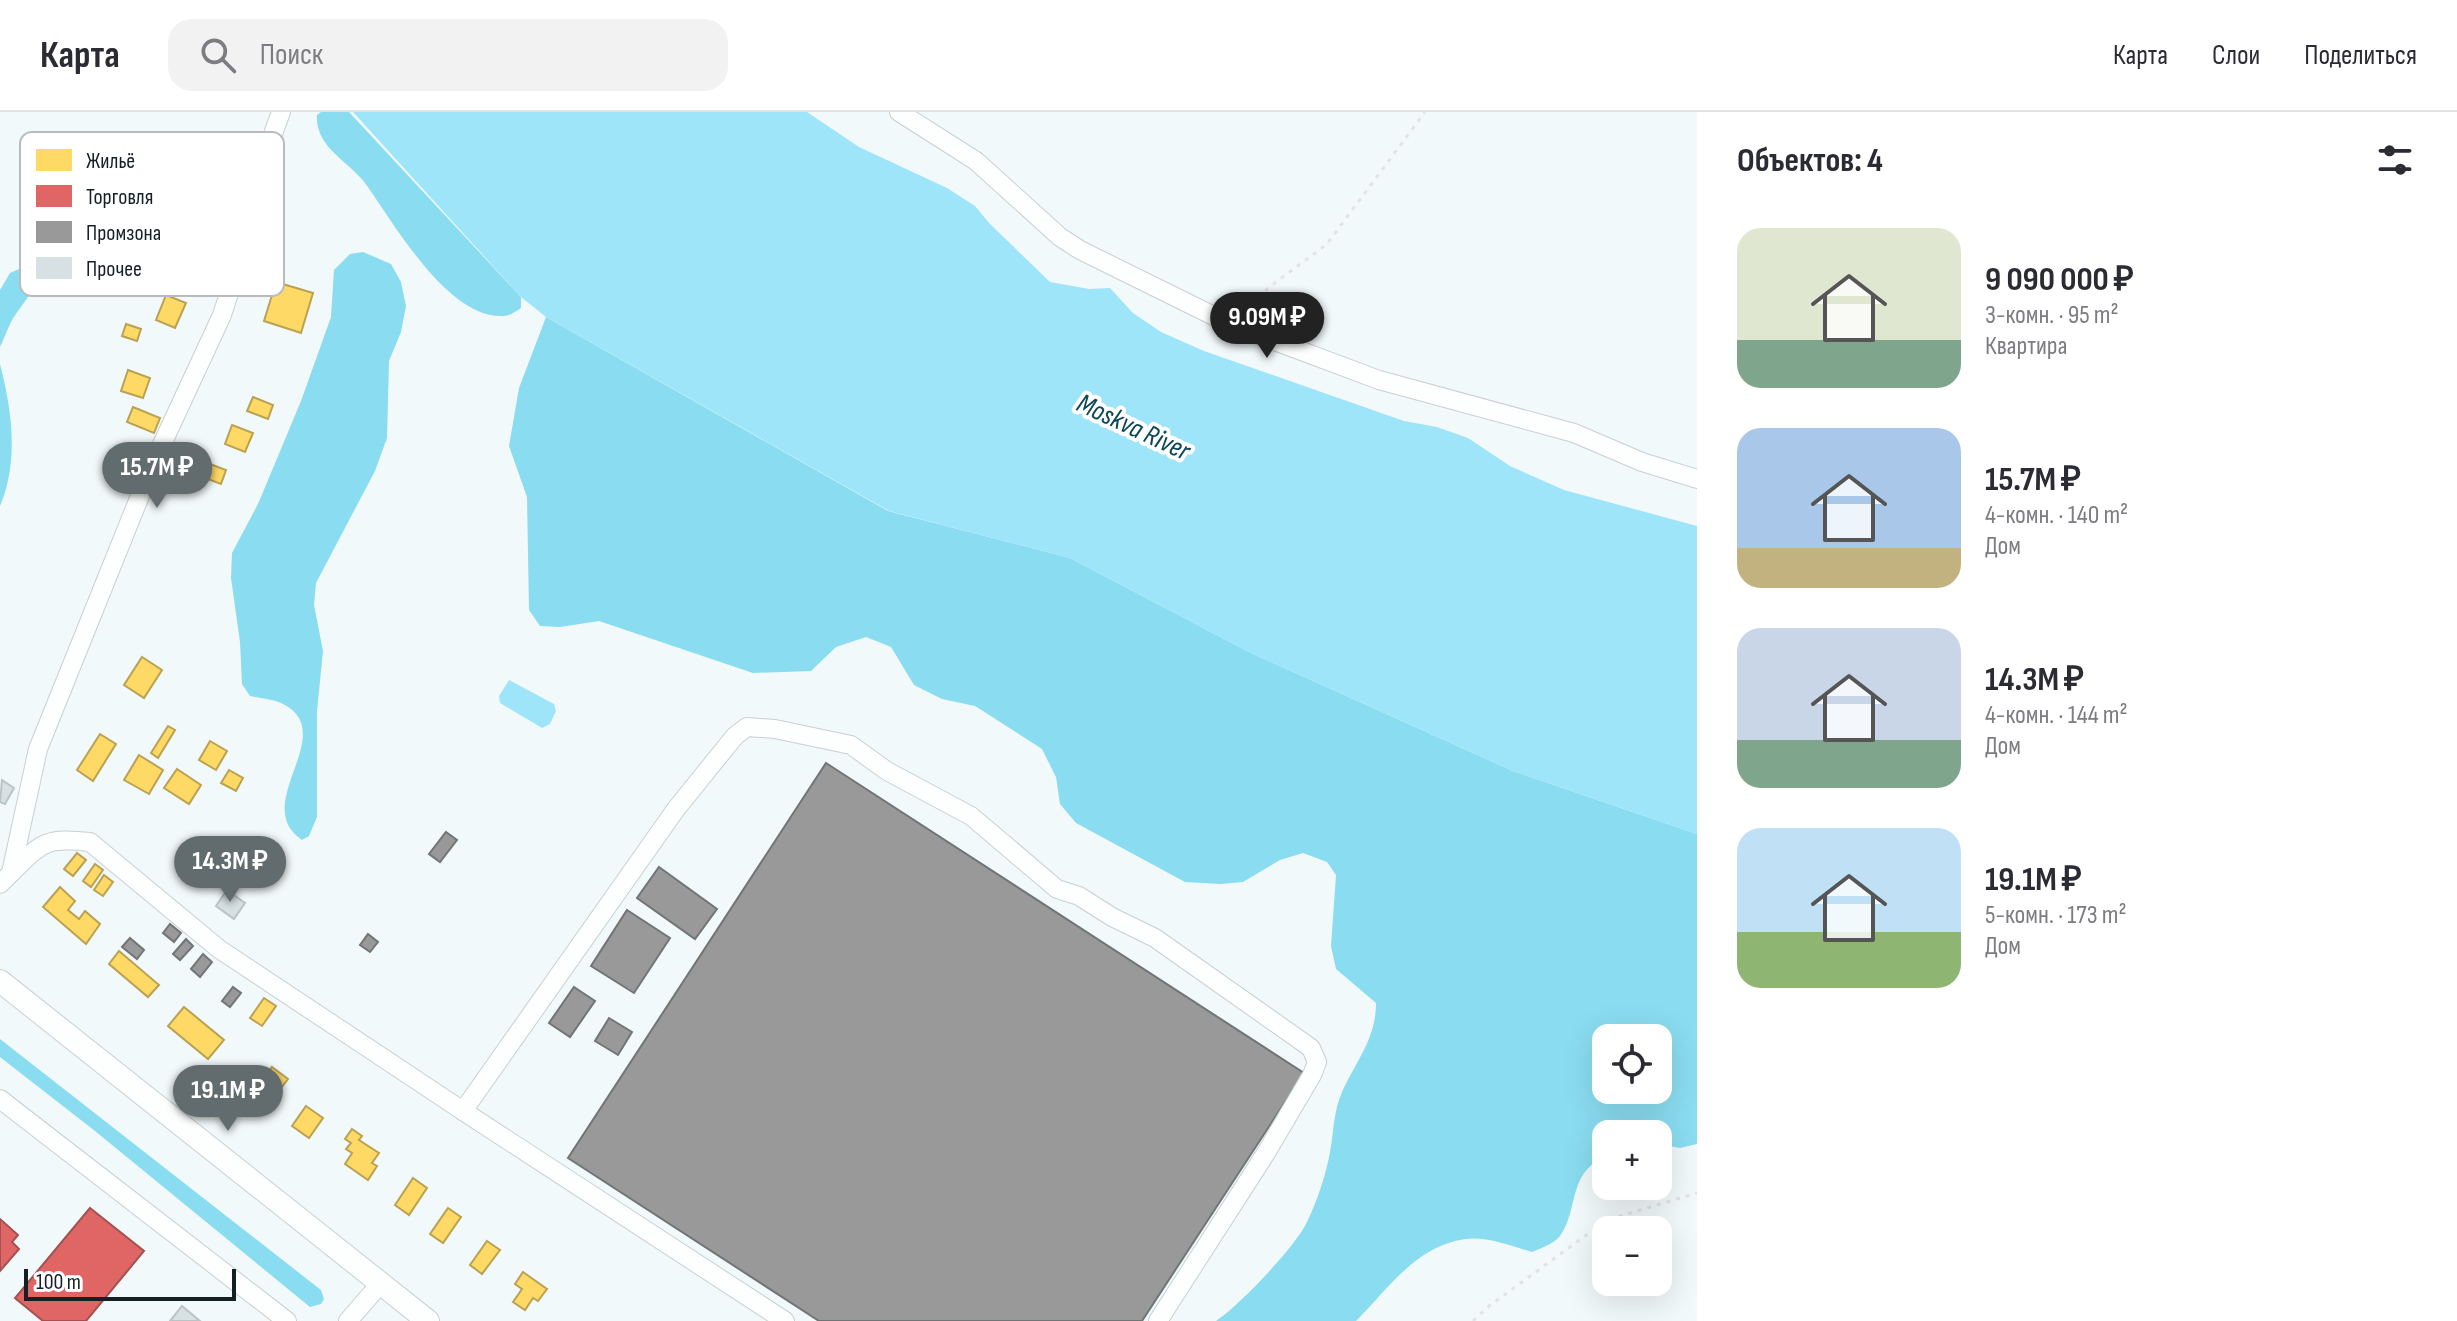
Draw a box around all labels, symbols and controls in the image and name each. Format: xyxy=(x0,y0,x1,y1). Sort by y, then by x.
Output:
search box xyxy=(168,19,728,91)
text: Карта xyxy=(40,33,120,78)
icon: search xyxy=(196,33,240,77)
text: Поиск xyxy=(260,37,323,73)
text: Карта xyxy=(2113,39,2168,72)
text: Слои xyxy=(2212,39,2260,72)
text: Поделиться xyxy=(2304,39,2417,72)
legend xyxy=(20,132,284,296)
icon: filters xyxy=(2373,138,2417,182)
text: Объектов: 4 xyxy=(1737,140,1883,181)
text: Жильё xyxy=(86,148,135,175)
text: Торговля xyxy=(86,184,153,211)
text: Промзона xyxy=(86,220,161,247)
text: Прочее xyxy=(86,256,142,283)
text: 9 090 000 ₽ xyxy=(1985,259,2134,300)
icon: home xyxy=(1801,260,1897,356)
pin: 9.09M ₽ xyxy=(1193,292,1341,360)
text: 3-комн. · 95 m² xyxy=(1985,300,2119,331)
text: 9.09M ₽ xyxy=(1228,302,1306,333)
text: Квартира xyxy=(1985,331,2068,362)
water label: Moskva River xyxy=(1072,387,1196,468)
pin: 15.7M ₽ xyxy=(83,442,231,510)
text: 15.7M ₽ xyxy=(120,452,194,483)
text: 15.7M ₽ xyxy=(1985,459,2081,500)
icon: home xyxy=(1801,460,1897,556)
text: 4-комн. · 140 m² xyxy=(1985,500,2128,531)
text: Дом xyxy=(1985,531,2021,562)
text: 14.3M ₽ xyxy=(1985,659,2084,700)
icon: home xyxy=(1801,660,1897,756)
text: 4-комн. · 144 m² xyxy=(1985,700,2128,731)
text: Дом xyxy=(1985,731,2021,762)
pin: 14.3M ₽ xyxy=(156,836,304,904)
text: 14.3M ₽ xyxy=(192,846,268,877)
text: 19.1M ₽ xyxy=(1985,859,2082,900)
icon: home xyxy=(1801,860,1897,956)
text: 5-комн. · 173 m² xyxy=(1985,900,2127,931)
text: Дом xyxy=(1985,931,2021,962)
map controls xyxy=(1592,1024,1672,1296)
button: locate xyxy=(1592,1024,1672,1104)
pin: 19.1M ₽ xyxy=(154,1065,302,1133)
text: 19.1M ₽ xyxy=(191,1075,265,1106)
button: + xyxy=(1592,1120,1672,1200)
button: − xyxy=(1592,1216,1672,1296)
scale bar xyxy=(24,1265,236,1301)
text: 100 m xyxy=(36,1269,81,1296)

